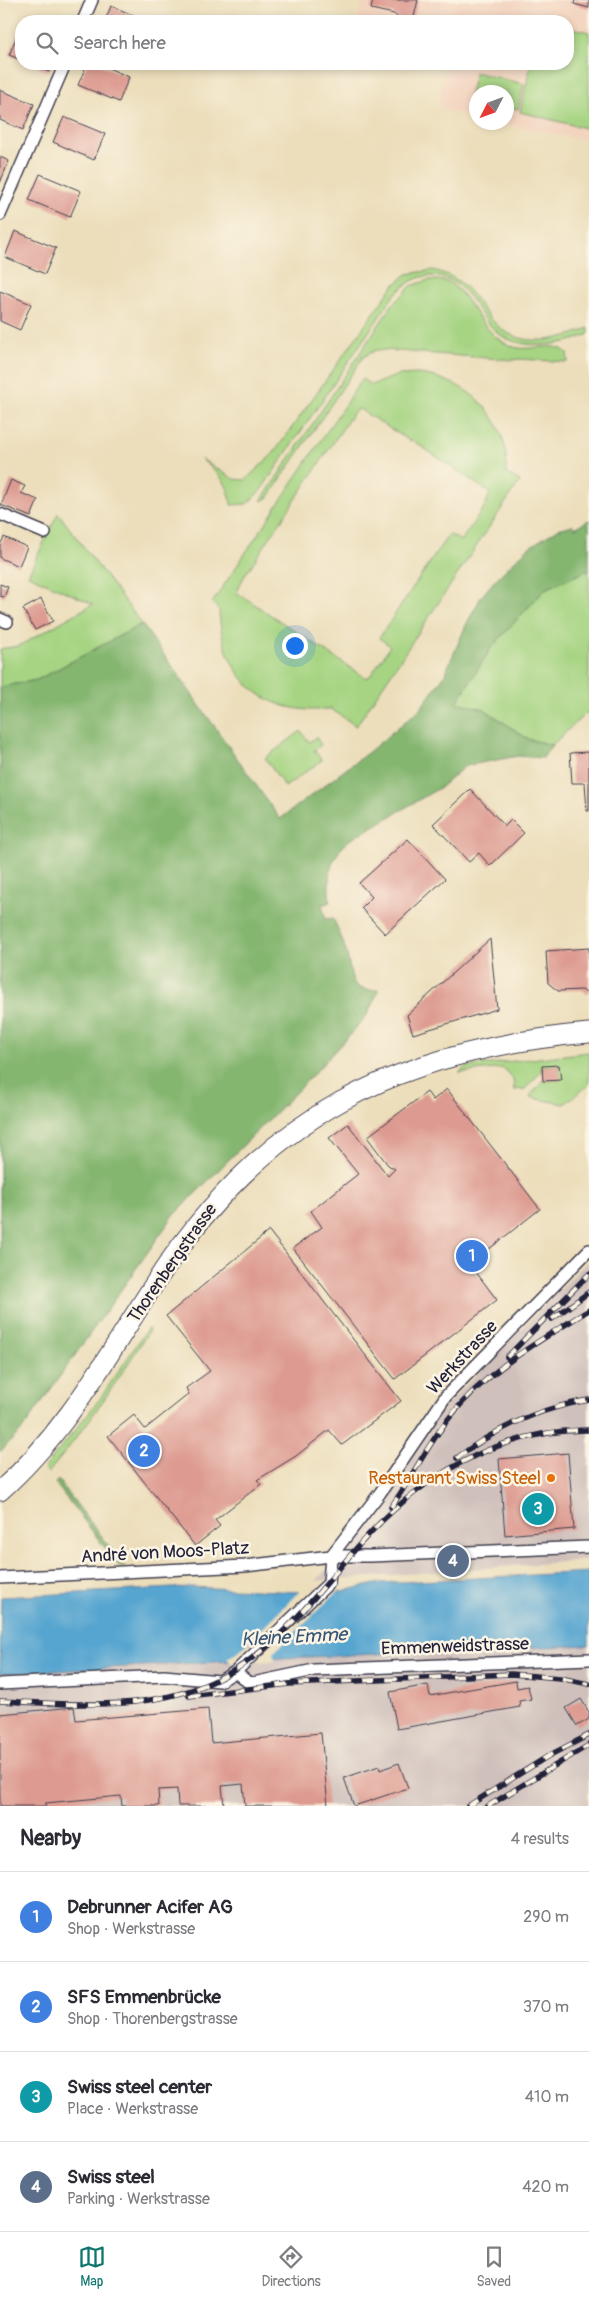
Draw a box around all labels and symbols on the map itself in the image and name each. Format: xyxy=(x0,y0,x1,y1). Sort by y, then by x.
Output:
north arrow xyxy=(469,85,514,130)
your location xyxy=(282,633,308,659)
street label: Thorenbergstrasse xyxy=(123,1199,222,1328)
pin: 1 xyxy=(456,1237,488,1275)
street label: Werkstrasse xyxy=(422,1315,503,1399)
pin: 2 xyxy=(128,1432,160,1470)
place label: Restaurant Swiss Steel xyxy=(368,1467,541,1490)
marker: Restaurant Swiss Steel xyxy=(545,1472,557,1484)
pin: 3 xyxy=(522,1490,554,1528)
street label: André von Moos-Platz xyxy=(80,1537,250,1568)
pin: 4 xyxy=(437,1542,469,1580)
water label: Kleine Emme xyxy=(241,1622,349,1652)
street label: Emmenweidstrasse xyxy=(381,1632,530,1661)

